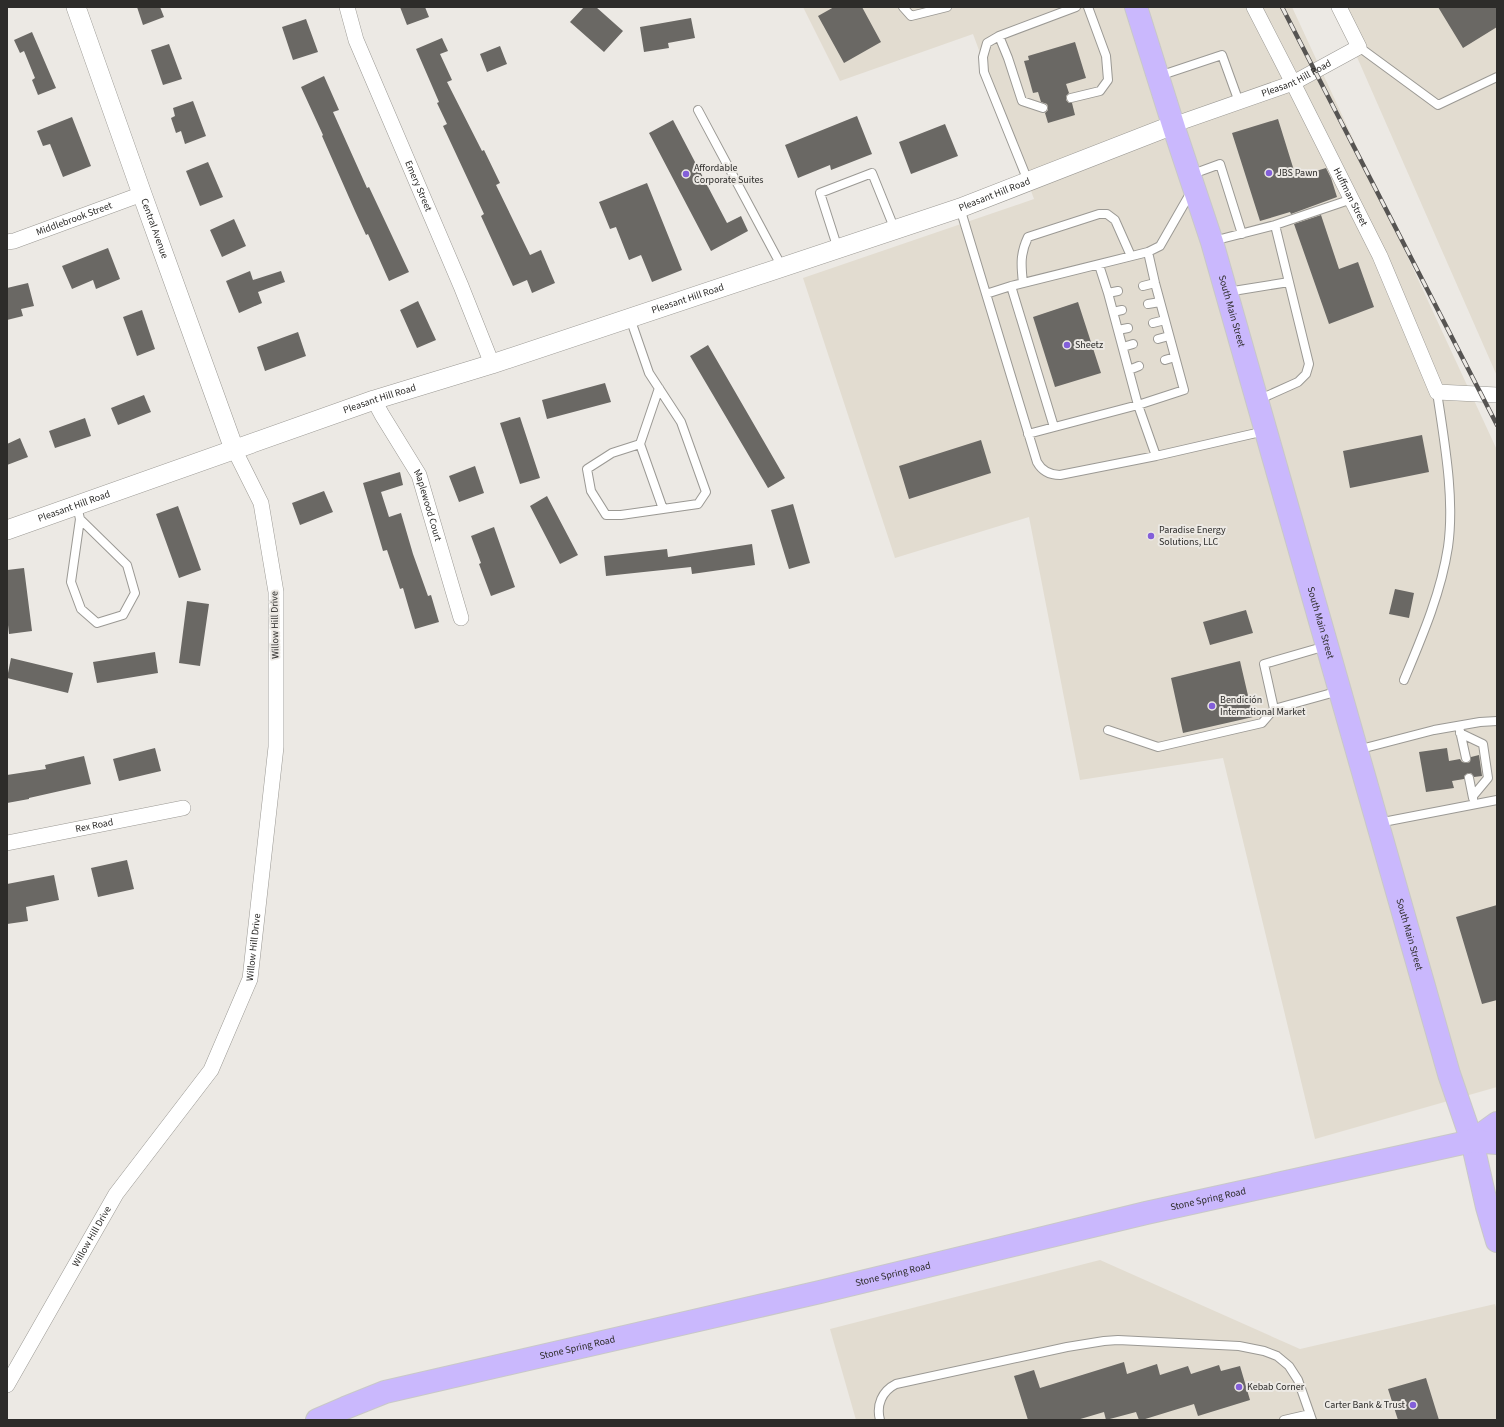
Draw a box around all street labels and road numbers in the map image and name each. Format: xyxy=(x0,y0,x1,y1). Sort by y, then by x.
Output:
street label: Pleasant Hill Road xyxy=(1259,56,1334,101)
street label: Emery Street xyxy=(401,158,436,214)
street label: Huffman Street xyxy=(1330,165,1371,229)
street label: Pleasant Hill Road xyxy=(957,174,1032,215)
street label: Central Avenue xyxy=(137,196,172,261)
street label: Middlebrook Street xyxy=(34,198,115,239)
street label: South Main Street xyxy=(1215,274,1249,350)
street label: Pleasant Hill Road xyxy=(650,280,726,317)
street label: Pleasant Hill Road xyxy=(341,381,418,417)
street label: Maplewood Court xyxy=(410,466,445,544)
street label: Pleasant Hill Road xyxy=(36,487,112,526)
street label: South Main Street xyxy=(1304,585,1338,661)
street label: Willow Hill Drive xyxy=(267,591,283,659)
street label: Rex Road xyxy=(74,815,115,836)
street label: South Main Street xyxy=(1392,897,1426,973)
street label: Willow Hill Drive xyxy=(243,913,264,982)
street label: Stone Spring Road xyxy=(1169,1184,1247,1214)
street label: Willow Hill Drive xyxy=(69,1203,115,1269)
street label: Stone Spring Road xyxy=(854,1258,932,1290)
street label: Stone Spring Road xyxy=(538,1332,617,1363)

